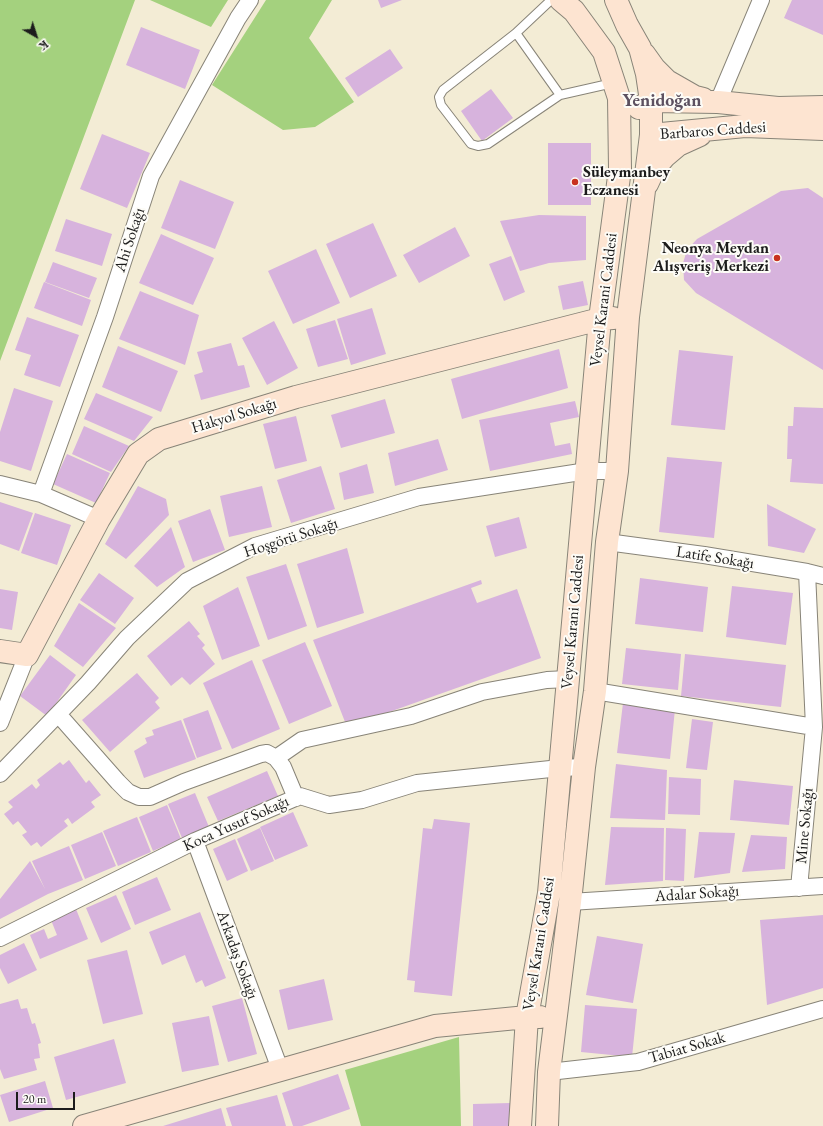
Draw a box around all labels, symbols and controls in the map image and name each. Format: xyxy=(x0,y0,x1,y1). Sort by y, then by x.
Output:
north arrow xyxy=(16,16,56,56)
text: K xyxy=(36,37,51,53)
district label: Yenidoğan xyxy=(623,90,701,112)
street label: Barbaros Caddesi xyxy=(659,118,767,144)
place label: Süleymanbey Eczanesi xyxy=(583,163,670,201)
marker: Süleymanbey Eczanesi xyxy=(570,177,580,187)
street label: Ahi Sokağı xyxy=(111,205,149,275)
street label: Veysel Karani Caddesi xyxy=(586,232,622,368)
place label: Neonya Meydan Alışveriş Merkezi xyxy=(653,239,769,277)
marker: Neonya Meydan Alışveriş Merkezi xyxy=(772,253,782,263)
street label: Hakyol Sokağı xyxy=(189,394,279,438)
street label: Hoşgörü Sokağı xyxy=(242,514,340,562)
street label: Latife Sokağı xyxy=(675,542,755,574)
street label: Veysel Karani Caddesi xyxy=(558,554,588,690)
street label: Mine Sokağı xyxy=(792,787,818,865)
street label: Koca Yusuf Sokağı xyxy=(180,792,292,856)
street label: Veysel Karani Caddesi xyxy=(519,876,559,1012)
street label: Adalar Sokağı xyxy=(654,881,740,907)
street label: Arkadaş Sokağı xyxy=(212,908,262,1002)
street label: Tabiat Sokak xyxy=(647,1028,727,1068)
scale bar xyxy=(18,1084,77,1110)
text: 20 m xyxy=(23,1091,46,1107)

